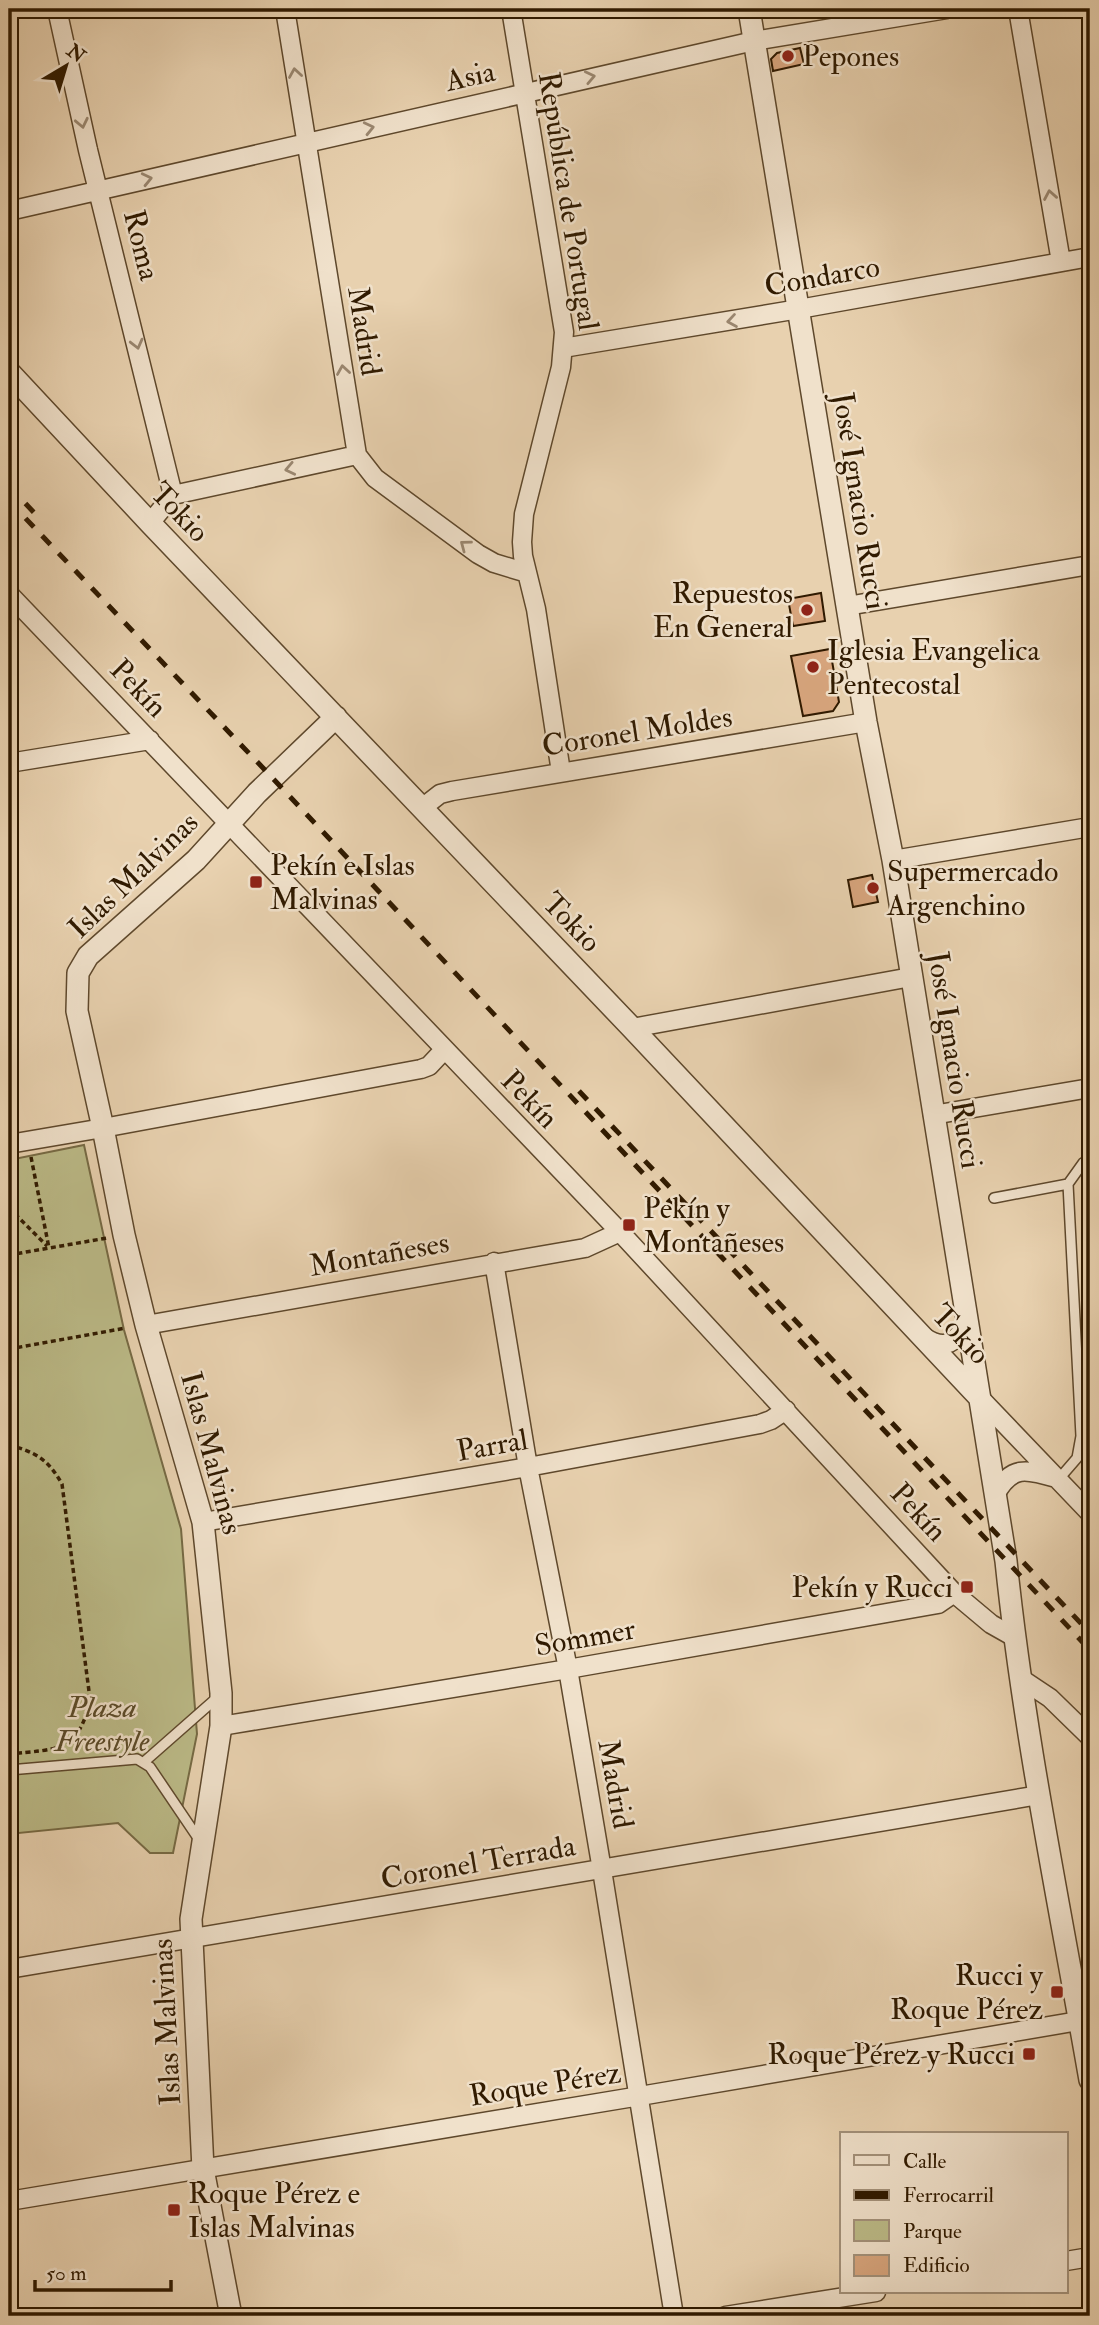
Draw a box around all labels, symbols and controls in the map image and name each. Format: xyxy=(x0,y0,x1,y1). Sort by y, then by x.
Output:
north arrow xyxy=(32,32,102,102)
text: N xyxy=(61,38,91,69)
place label: Pepones xyxy=(802,38,899,75)
marker: Pepones xyxy=(780,48,796,64)
street label: Asia xyxy=(441,53,499,100)
one-way arrow xyxy=(288,67,303,79)
street label: República de Portugal xyxy=(530,69,607,333)
one-way arrow xyxy=(584,71,596,86)
one-way arrow xyxy=(74,117,89,129)
one-way arrow xyxy=(362,122,374,136)
one-way arrow xyxy=(141,173,153,188)
one-way arrow xyxy=(1043,189,1058,201)
street label: Roma xyxy=(115,206,168,285)
street label: Condarco xyxy=(762,248,883,305)
street label: Madrid xyxy=(339,284,390,379)
one-way arrow xyxy=(726,313,738,328)
one-way arrow xyxy=(129,338,143,350)
one-way arrow xyxy=(336,365,351,376)
street label: José Ignacio Rucci xyxy=(824,389,895,612)
one-way arrow xyxy=(284,461,296,476)
street label: Tokio xyxy=(142,475,217,550)
one-way arrow xyxy=(461,541,473,553)
place label: Repuestos En General xyxy=(653,575,793,646)
marker: Repuestos En General xyxy=(799,602,815,618)
place label: Iglesia Evangelica Pentecostal xyxy=(827,632,1040,703)
street label: Pekín xyxy=(102,651,175,725)
marker: Iglesia Evangelica Pentecostal xyxy=(805,659,821,675)
street label: Coronel Moldes xyxy=(539,698,735,765)
street label: Islas Malvinas xyxy=(61,804,206,947)
place label: Pekín e Islas Malvinas xyxy=(270,847,415,918)
place label: Supermercado Argenchino xyxy=(886,853,1058,924)
marker: Pekín e Islas Malvinas xyxy=(248,874,264,890)
marker: Supermercado Argenchino xyxy=(865,880,881,896)
street label: Tokio xyxy=(534,885,609,960)
street label: José Ignacio Rucci xyxy=(919,948,990,1171)
street label: Pekín xyxy=(493,1062,566,1136)
place label: Pekín y Montañeses xyxy=(643,1190,784,1261)
marker: Pekín y Montañeses xyxy=(621,1217,637,1233)
street label: Montañeses xyxy=(306,1224,452,1285)
street label: Tokio xyxy=(923,1296,998,1372)
street label: Islas Malvinas xyxy=(172,1368,251,1538)
street label: Parral xyxy=(454,1421,531,1470)
street label: Pekín xyxy=(882,1475,955,1550)
place label: Pekín y Rucci xyxy=(791,1569,953,1606)
marker: Pekín y Rucci xyxy=(959,1579,975,1595)
street label: Sommer xyxy=(532,1610,638,1665)
park label: Plaza Freestyle xyxy=(53,1689,150,1760)
street label: Madrid xyxy=(589,1737,642,1832)
street label: Coronel Terrada xyxy=(378,1827,579,1898)
street label: Islas Malvinas xyxy=(144,1938,189,2106)
place label: Rucci y Roque Pérez xyxy=(890,1957,1044,2028)
marker: Rucci y Roque Pérez xyxy=(1049,1984,1065,2000)
place label: Roque Pérez y Rucci xyxy=(767,2036,1015,2073)
marker: Roque Pérez y Rucci xyxy=(1021,2046,1037,2062)
street label: Roque Pérez xyxy=(467,2054,624,2115)
legend xyxy=(840,2132,1068,2294)
text: Calle xyxy=(903,2148,947,2175)
place label: Roque Pérez e Islas Malvinas xyxy=(188,2175,360,2246)
text: Ferrocarril xyxy=(903,2182,994,2209)
marker: Roque Pérez e Islas Malvinas xyxy=(166,2202,182,2218)
text: Parque xyxy=(903,2218,962,2245)
scale bar xyxy=(35,2248,172,2292)
text: Edificio xyxy=(903,2252,970,2279)
text: 50 m xyxy=(46,2260,87,2287)

